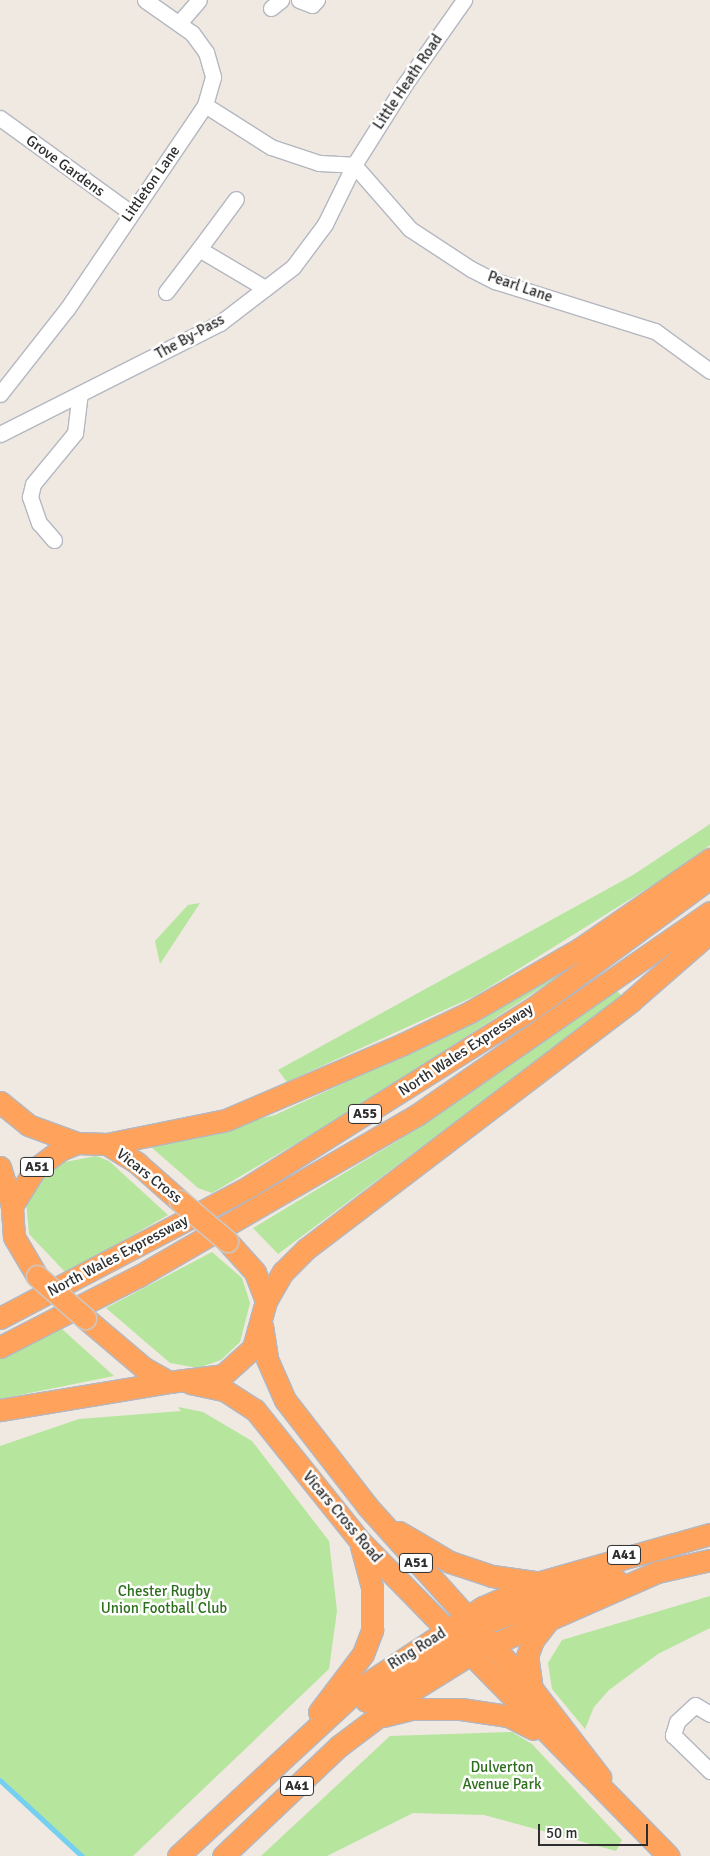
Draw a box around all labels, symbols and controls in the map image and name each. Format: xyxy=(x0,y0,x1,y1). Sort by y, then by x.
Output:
street label: Little Heath Road xyxy=(370,31,446,133)
street label: Grove Gardens xyxy=(22,131,108,201)
street label: Littleton Lane xyxy=(118,142,184,226)
street label: Pearl Lane xyxy=(485,268,555,306)
street label: The By-Pass xyxy=(152,311,228,363)
street label: North Wales Expressway xyxy=(396,1000,536,1100)
road number: A55 xyxy=(348,1102,382,1126)
street label: Vicars Cross xyxy=(113,1145,185,1207)
road number: A51 xyxy=(20,1156,54,1178)
street label: North Wales Expressway xyxy=(45,1211,191,1301)
street label: Vicars Cross Road xyxy=(299,1468,385,1566)
road number: A41 xyxy=(606,1544,642,1566)
road number: A51 xyxy=(398,1552,434,1575)
park label: Chester Rugby Union Football Club xyxy=(101,1582,227,1617)
street label: Ring Road xyxy=(385,1624,449,1674)
park label: Dulverton Avenue Park xyxy=(462,1758,542,1793)
road number: A41 xyxy=(280,1774,314,1798)
scale bar xyxy=(540,1814,650,1846)
text: 50 m xyxy=(546,1824,577,1842)

